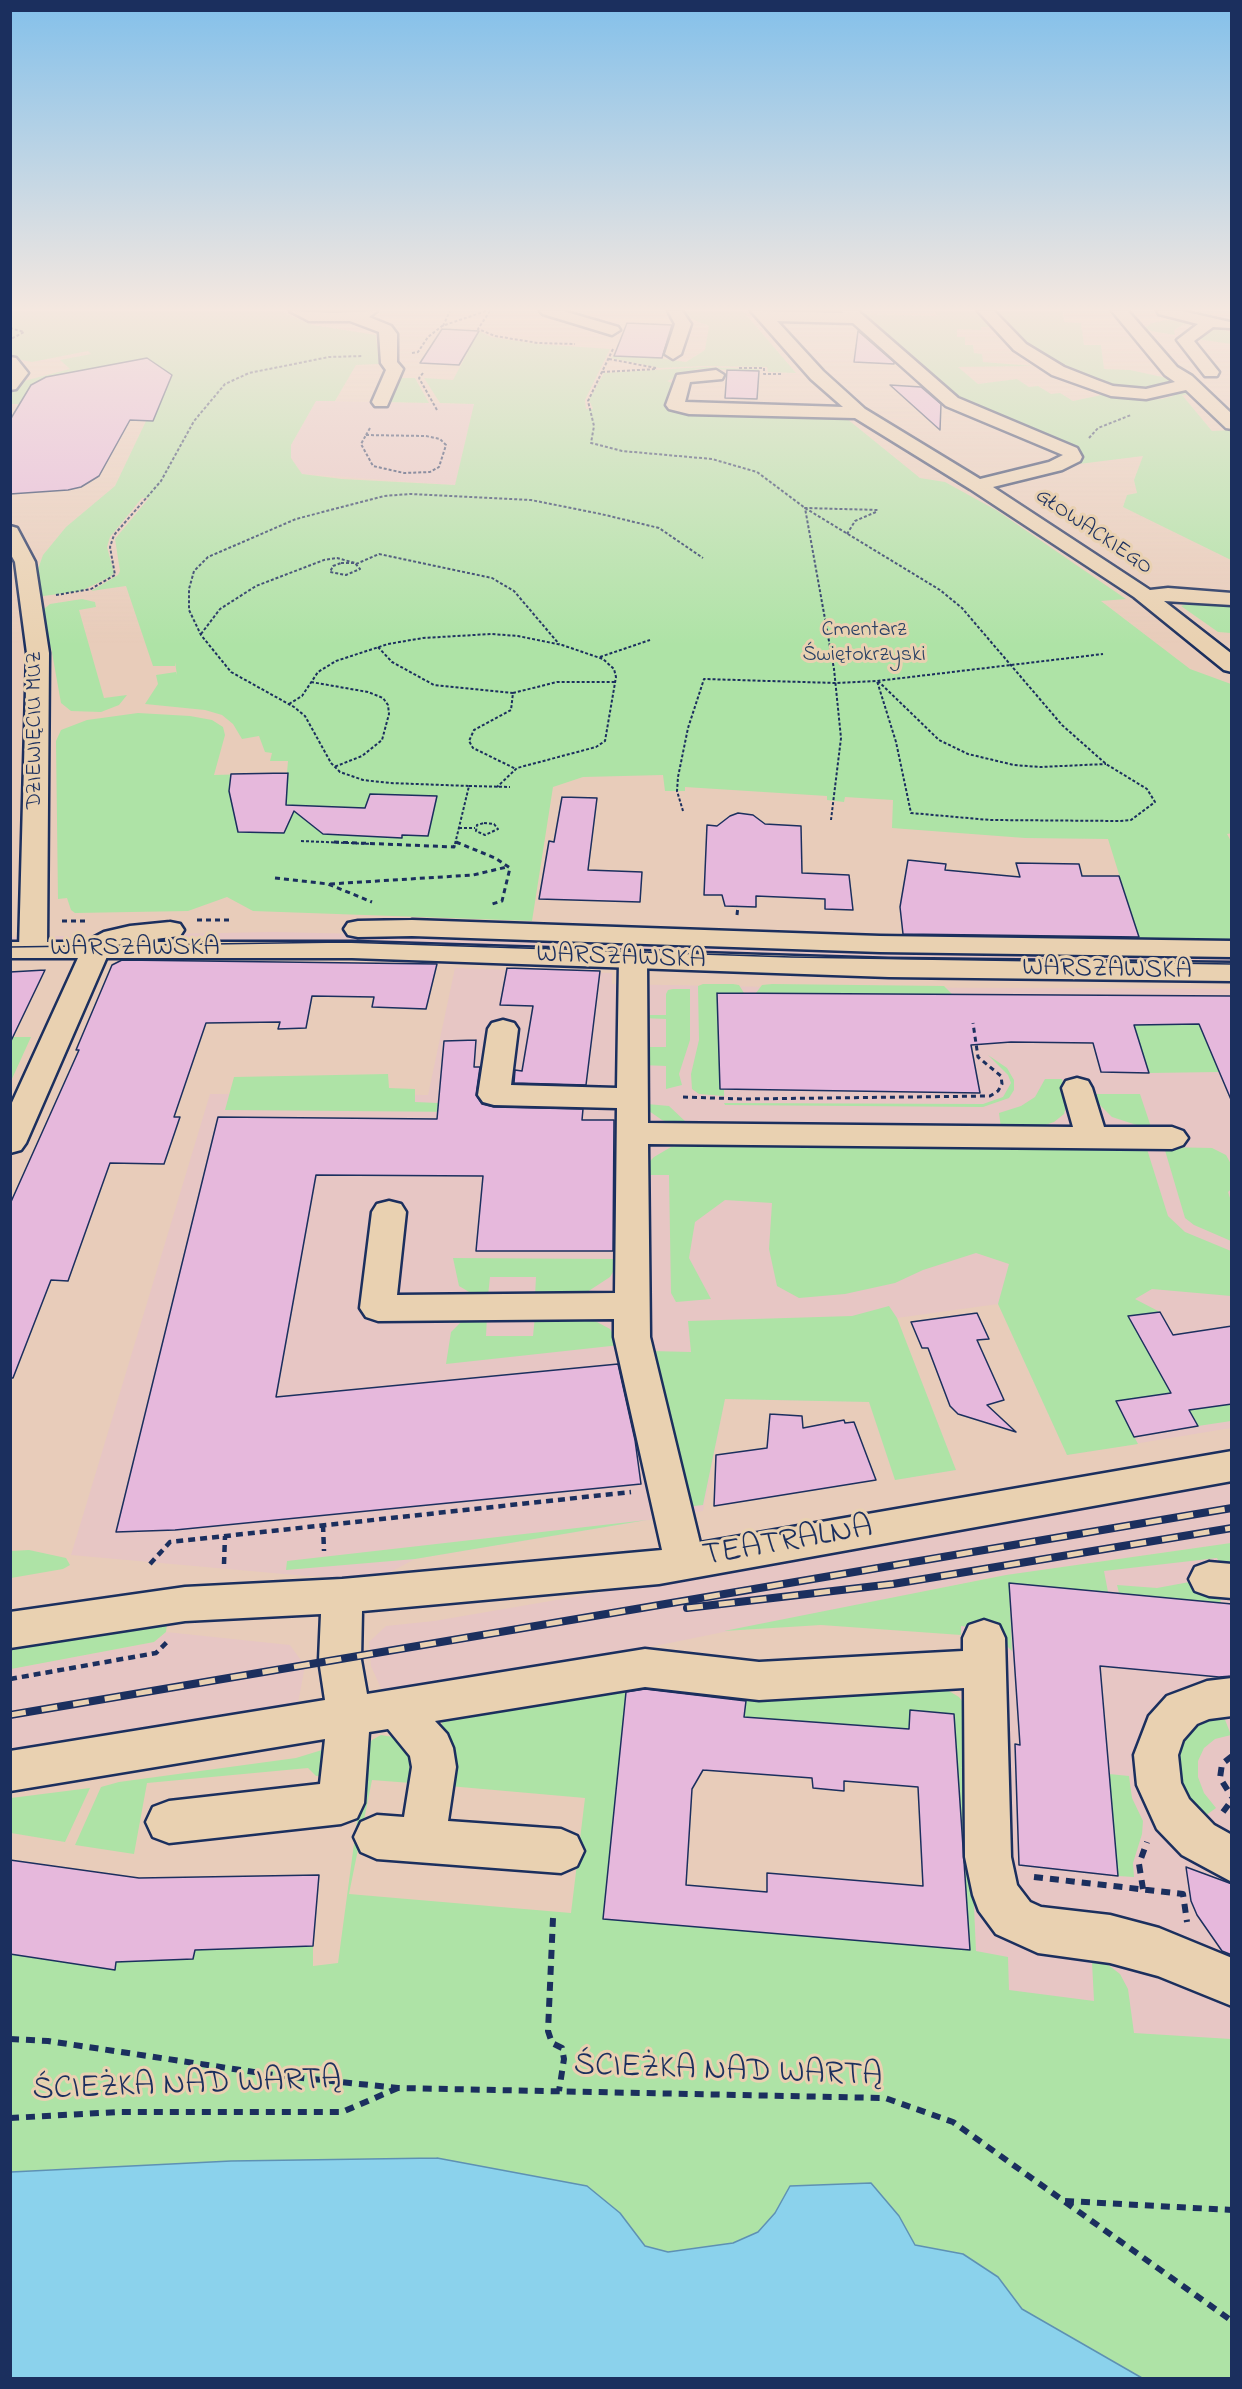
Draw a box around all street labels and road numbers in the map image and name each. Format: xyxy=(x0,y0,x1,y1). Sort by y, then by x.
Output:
street label: GŁOWACKIEGO xyxy=(1029,484,1157,582)
street label: DZIEWIĘCIU MUZ xyxy=(23,651,49,809)
street label: WARSZAWSKA xyxy=(50,934,220,966)
street label: WARSZAWSKA xyxy=(536,940,706,978)
street label: WARSZAWSKA xyxy=(1022,953,1192,989)
street label: TEATRALNA xyxy=(700,1510,876,1578)
street label: ŚCIEŻKA NAD WARTĄ xyxy=(573,2048,883,2098)
street label: ŚCIEŻKA NAD WARTĄ xyxy=(32,2062,342,2112)

